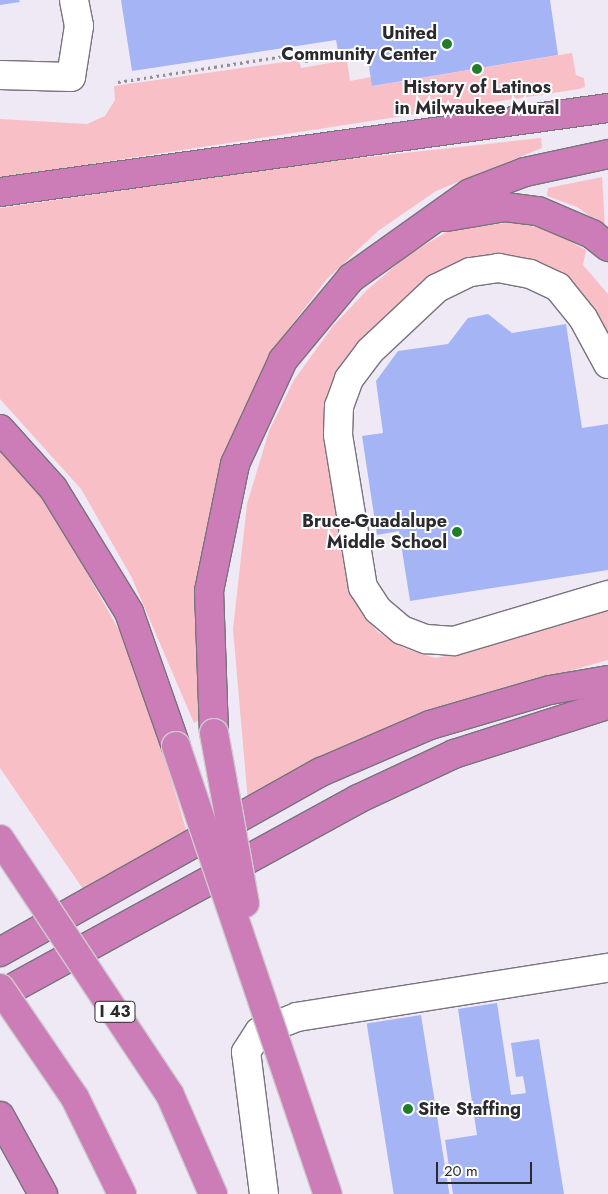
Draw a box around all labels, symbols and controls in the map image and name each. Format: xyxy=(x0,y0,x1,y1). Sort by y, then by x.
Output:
place label: United Community Center xyxy=(281,23,437,66)
marker: United Community Center xyxy=(441,38,453,50)
marker: History of Latinos in Milwaukee Mural xyxy=(471,63,483,75)
place label: History of Latinos in Milwaukee Mural xyxy=(395,77,559,120)
place label: Bruce-Guadalupe Middle School xyxy=(302,511,447,554)
marker: Bruce-Guadalupe Middle School xyxy=(451,526,463,538)
road number: I 43 xyxy=(94,999,136,1026)
place label: Site Staffing xyxy=(418,1098,521,1120)
marker: Site Staffing xyxy=(402,1103,414,1115)
scale bar xyxy=(438,1152,534,1184)
text: 20 m xyxy=(444,1160,478,1182)

